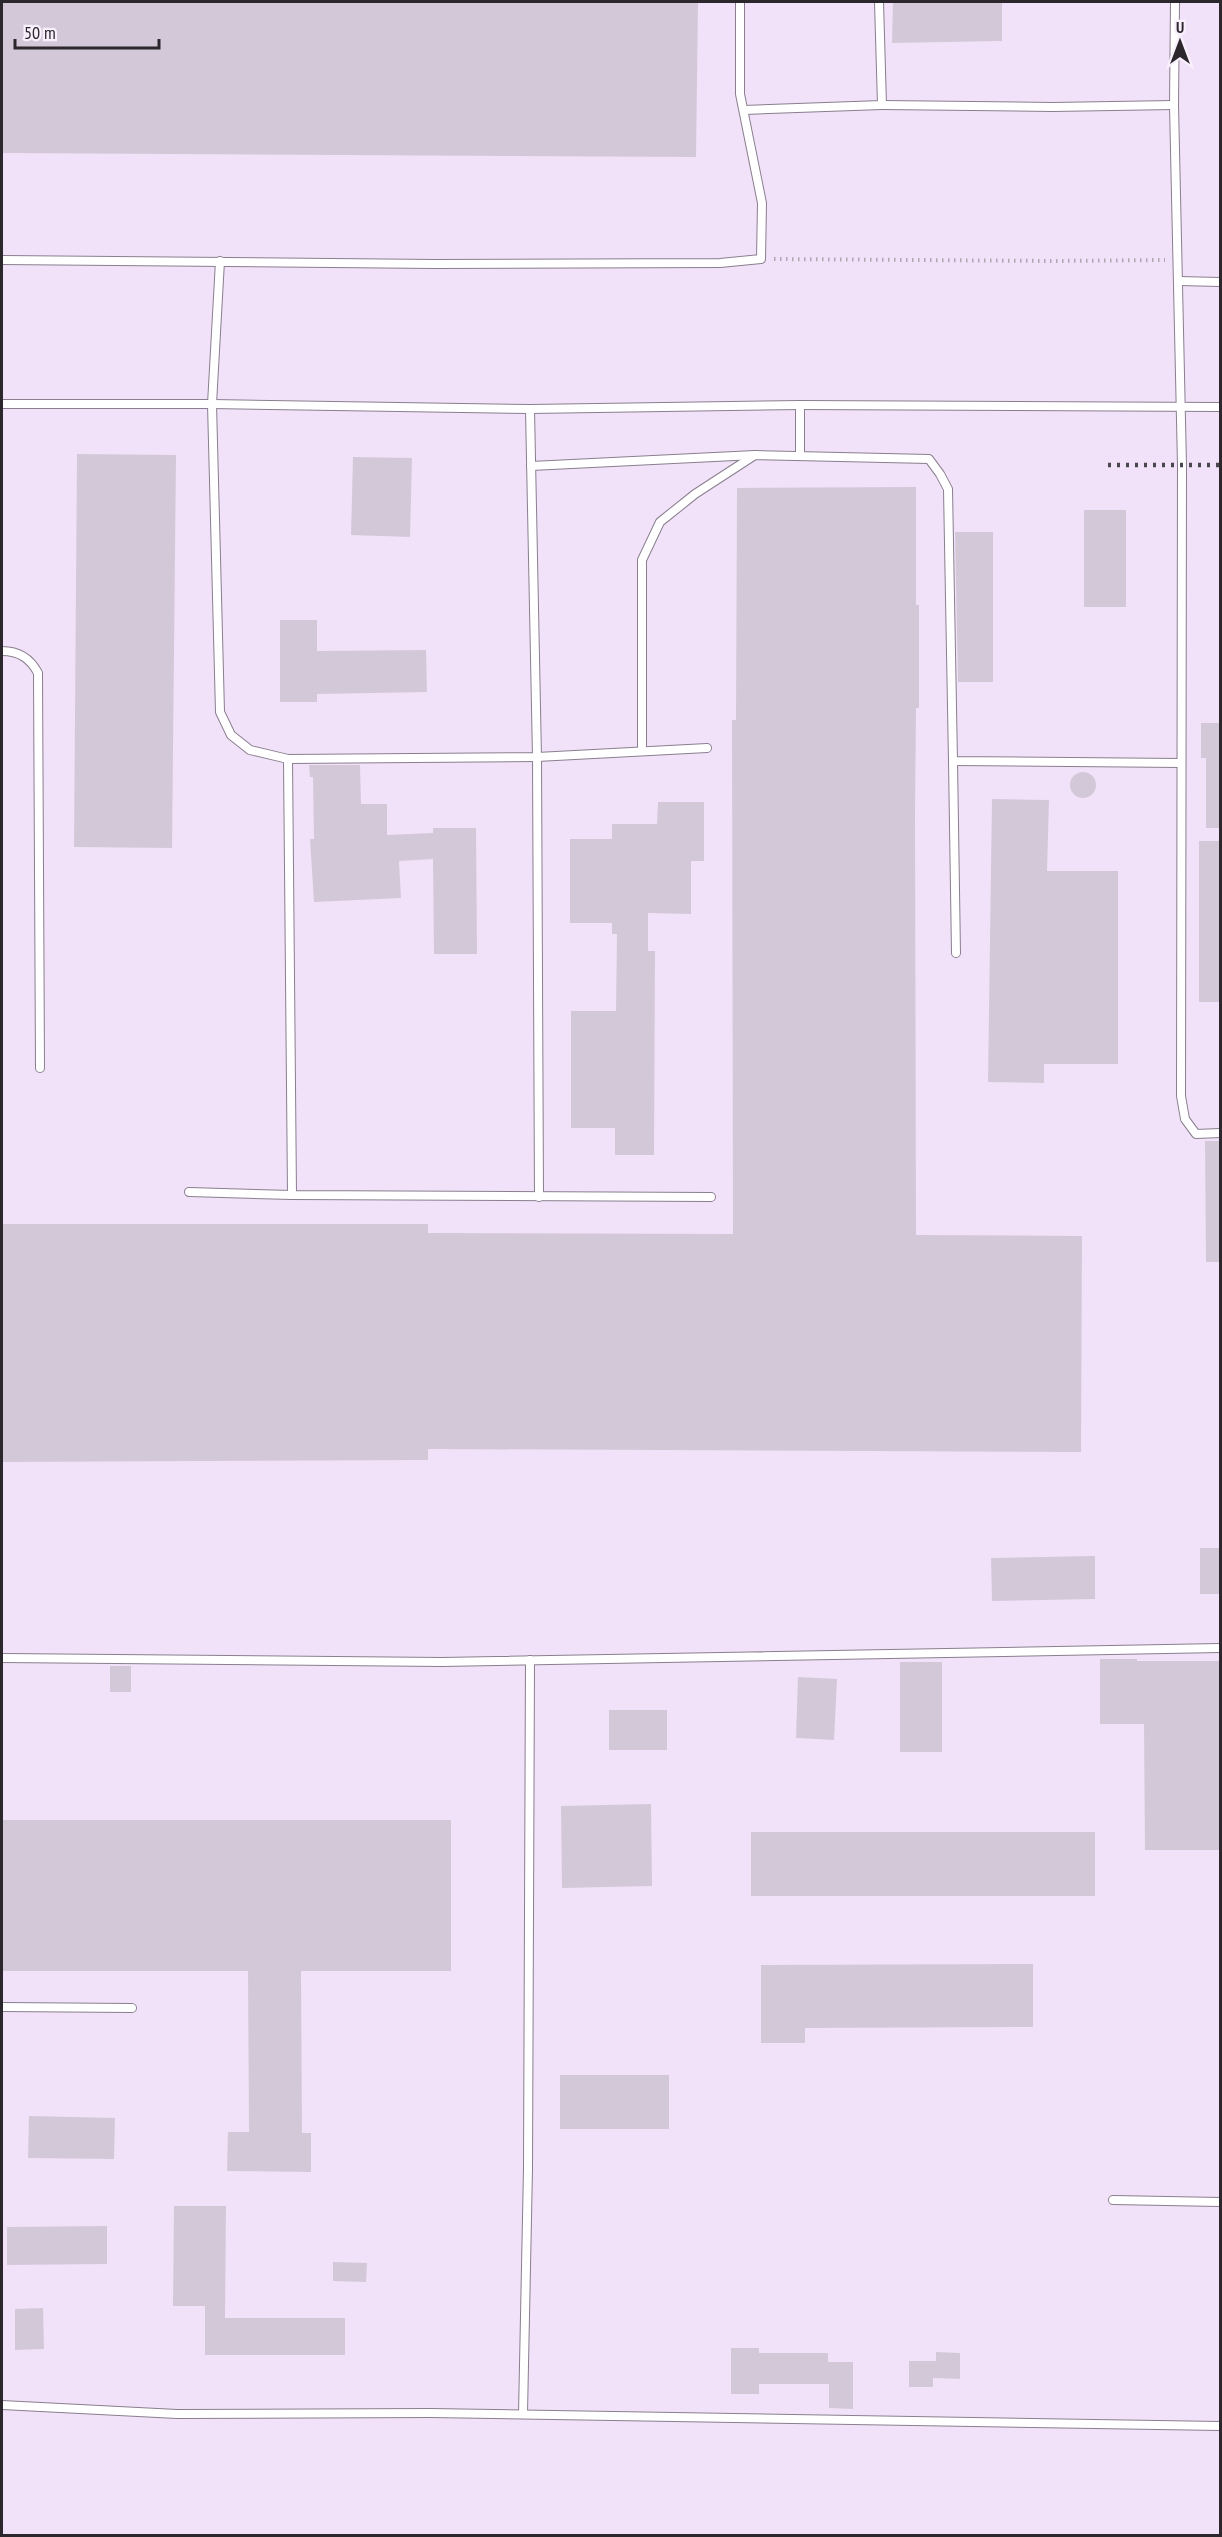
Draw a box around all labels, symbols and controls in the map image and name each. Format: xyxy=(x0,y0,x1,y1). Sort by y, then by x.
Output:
scale bar xyxy=(15,12,159,50)
north arrow xyxy=(1150,12,1210,72)
text: U xyxy=(1176,17,1184,37)
text: 50 m xyxy=(24,21,56,44)

